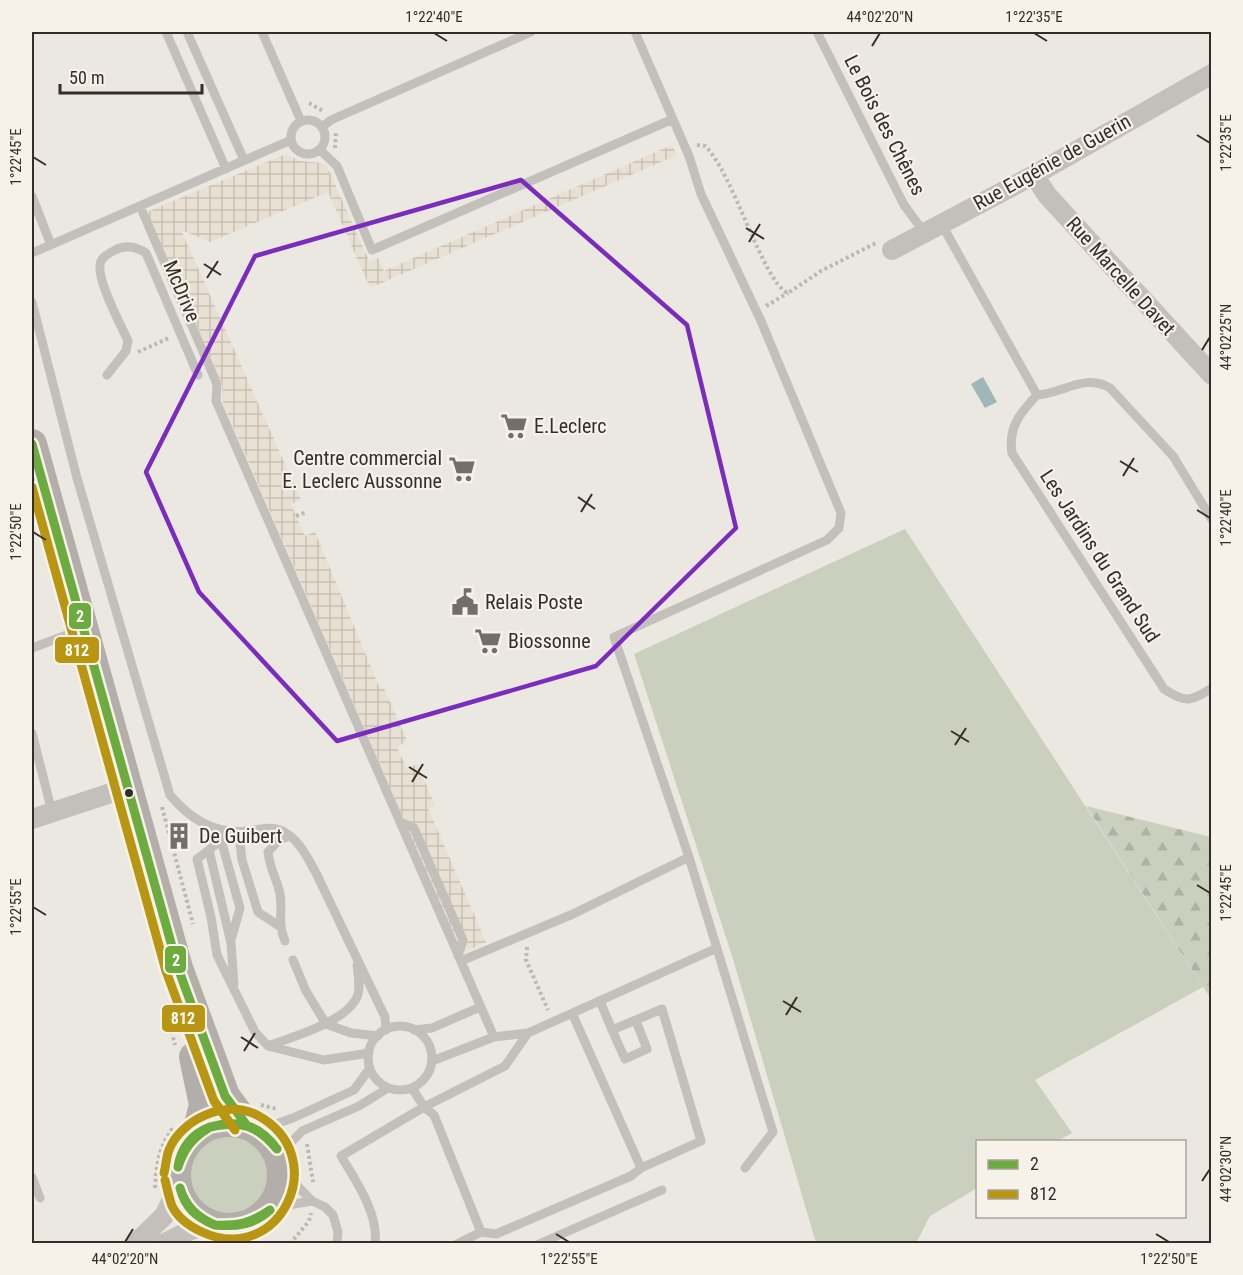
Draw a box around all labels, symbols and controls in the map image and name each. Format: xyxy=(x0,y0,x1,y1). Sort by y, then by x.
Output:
text: 1°22'40"E xyxy=(405,8,463,26)
text: 44°02'20"N xyxy=(847,8,913,26)
text: 1°22'35"E xyxy=(1005,8,1063,26)
street label: Le Bois des Chênes xyxy=(839,51,931,199)
scale bar xyxy=(60,57,202,95)
text: 50 m xyxy=(69,67,104,88)
street label: Rue Eugénie de Guerin xyxy=(969,109,1135,215)
text: 1°22'35"E xyxy=(1217,114,1235,172)
text: 1°22'45"E xyxy=(7,128,25,186)
street label: Rue Marcelle Davet xyxy=(1062,212,1181,340)
street label: McDrive xyxy=(158,257,206,325)
text: 44°02'25"N xyxy=(1217,304,1235,370)
supermarket icon: E.Leclerc xyxy=(499,411,529,441)
place label: E.Leclerc xyxy=(534,414,606,438)
place label: Centre commercial E. Leclerc Aussonne xyxy=(282,446,442,493)
supermarket icon: Centre commercial E. Leclerc Aussonne xyxy=(447,454,477,484)
street label: Les Jardins du Grand Sud xyxy=(1035,465,1165,647)
text: 1°22'40"E xyxy=(1217,489,1235,547)
text: 1°22'50"E xyxy=(7,503,25,561)
public building icon: Relais Poste xyxy=(450,587,480,617)
place label: Relais Poste xyxy=(485,590,583,614)
line badge: 2 xyxy=(68,602,92,630)
text: 2 xyxy=(76,607,84,626)
supermarket icon: Biossonne xyxy=(473,626,503,656)
place label: Biossonne xyxy=(508,629,591,653)
line badge: 812 xyxy=(54,636,100,664)
text: 812 xyxy=(65,641,89,660)
unlabelled marker xyxy=(123,787,135,799)
building icon: De Guibert xyxy=(164,821,194,851)
place label: De Guibert xyxy=(199,824,282,848)
text: 1°22'45"E xyxy=(1217,864,1235,922)
text: 1°22'55"E xyxy=(7,878,25,936)
line badge: 2 xyxy=(164,945,187,974)
text: 2 xyxy=(172,951,180,970)
line badge: 812 xyxy=(161,1004,206,1033)
text: 812 xyxy=(171,1009,195,1028)
text: 44°02'30"N xyxy=(1217,1136,1235,1202)
legend xyxy=(976,1140,1186,1218)
text: 2 xyxy=(1030,1153,1039,1174)
text: 812 xyxy=(1030,1183,1057,1204)
text: 44°02'20"N xyxy=(92,1250,158,1268)
text: 1°22'55"E xyxy=(540,1250,598,1268)
text: 1°22'50"E xyxy=(1140,1250,1198,1268)

